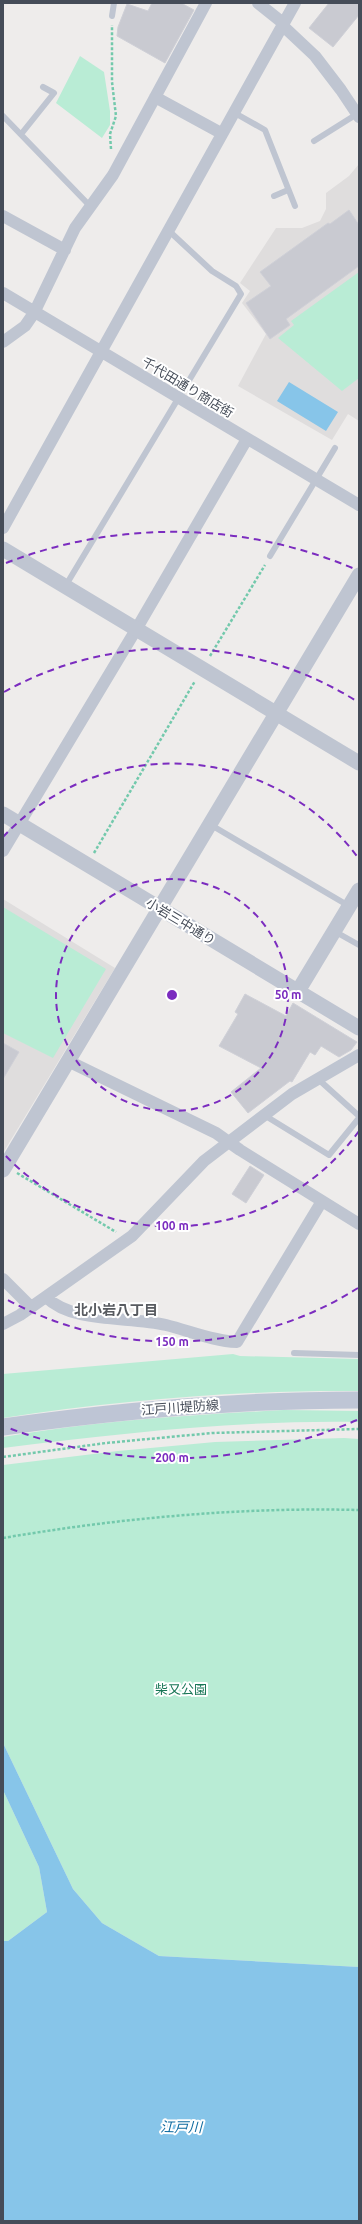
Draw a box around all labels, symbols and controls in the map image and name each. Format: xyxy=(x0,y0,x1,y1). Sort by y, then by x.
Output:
street label: 千代田通り商店街 xyxy=(140,354,236,420)
street label: 小岩三中通り xyxy=(144,895,218,947)
centre of rings xyxy=(165,988,179,1002)
text: 50 m xyxy=(275,988,301,1001)
text: 100 m xyxy=(155,1219,189,1232)
district label: 北小岩八丁目 xyxy=(74,1302,158,1318)
text: 150 m xyxy=(155,1335,189,1348)
street label: 江戸川堤防線 xyxy=(141,1397,219,1417)
text: 200 m xyxy=(155,1451,189,1464)
park label: 柴又公園 xyxy=(155,1682,207,1696)
water label: 江戸川 xyxy=(160,2119,204,2135)

